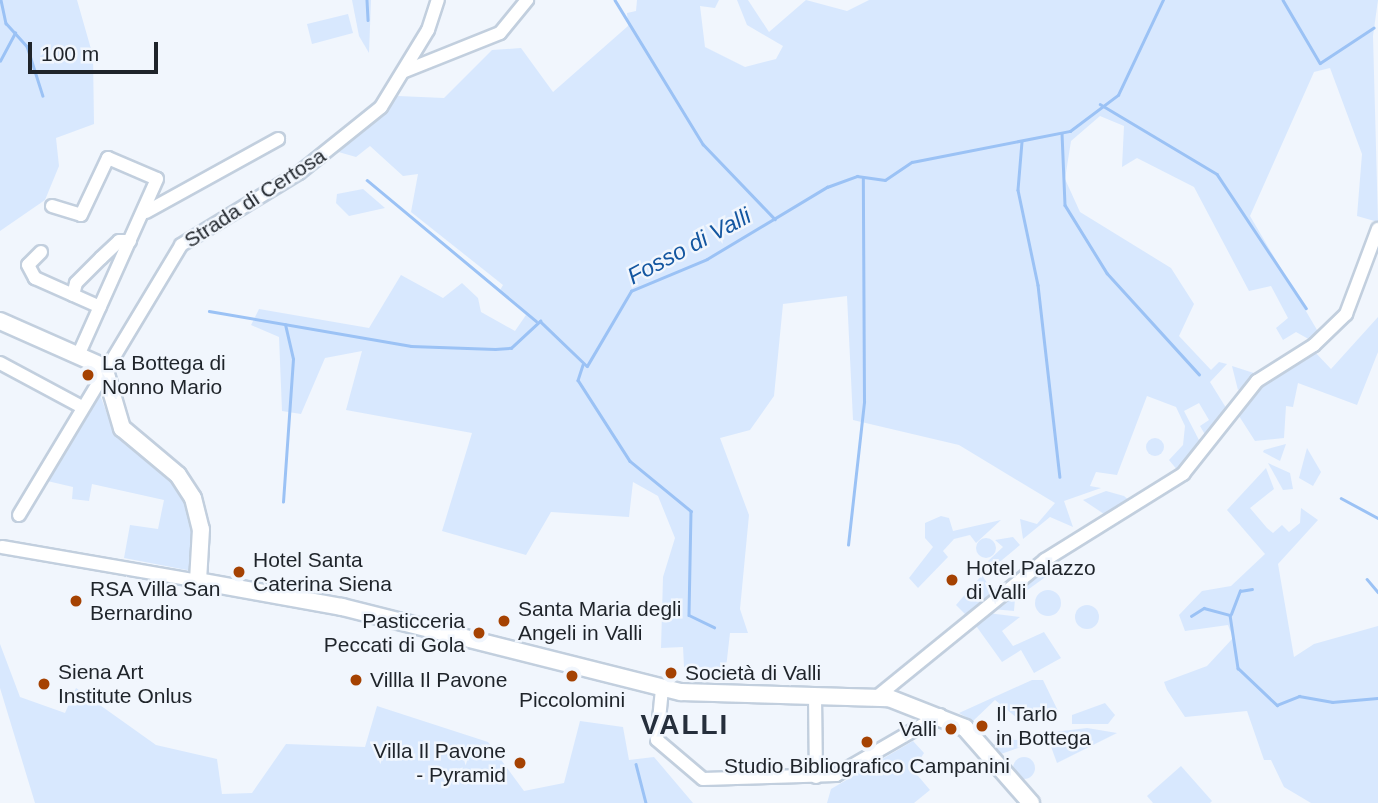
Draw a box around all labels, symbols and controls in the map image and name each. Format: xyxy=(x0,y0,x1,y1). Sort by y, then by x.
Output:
scale bar xyxy=(32,28,161,72)
text: 100 m xyxy=(41,42,99,65)
street label: Strada di Certosa xyxy=(180,143,330,253)
water label: Fosso di Valli xyxy=(623,202,755,290)
place label: La Bottega di Nonno Mario xyxy=(102,350,226,400)
marker: La Bottega di Nonno Mario xyxy=(80,367,96,383)
place label: Hotel Santa Caterina Siena xyxy=(253,547,392,597)
place label: Hotel Palazzo di Valli xyxy=(966,555,1096,605)
marker: Hotel Santa Caterina Siena xyxy=(231,564,247,580)
marker: Hotel Palazzo di Valli xyxy=(944,572,960,588)
place label: RSA Villa San Bernardino xyxy=(90,576,222,626)
marker: RSA Villa San Bernardino xyxy=(68,593,84,609)
place label: Santa Maria degli Angeli in Valli xyxy=(518,596,681,646)
place label: Pasticceria Peccati di Gola xyxy=(324,608,465,658)
marker: Santa Maria degli Angeli in Valli xyxy=(496,613,512,629)
marker: Pasticceria Peccati di Gola xyxy=(471,625,487,641)
place label: Siena Art Institute Onlus xyxy=(58,659,192,709)
place label: Società di Valli xyxy=(685,660,821,686)
marker: Società di Valli xyxy=(663,665,679,681)
place label: Villla Il Pavone xyxy=(370,667,507,693)
marker: Piccolomini xyxy=(564,668,580,684)
marker: Villla Il Pavone xyxy=(348,672,364,688)
marker: Siena Art Institute Onlus xyxy=(36,676,52,692)
place label: Piccolomini xyxy=(519,687,625,713)
place label: Il Tarlo in Bottega xyxy=(996,701,1091,751)
district label: VALLI xyxy=(641,708,729,742)
place label: Valli xyxy=(899,716,937,742)
marker: Il Tarlo in Bottega xyxy=(974,718,990,734)
marker: Valli xyxy=(943,721,959,737)
marker: Studio Bibliografico Campanini xyxy=(859,734,875,750)
place label: Villa Il Pavone - Pyramid xyxy=(373,738,506,788)
place label: Studio Bibliografico Campanini xyxy=(724,753,1010,779)
marker: Villa Il Pavone - Pyramid xyxy=(512,755,528,771)

